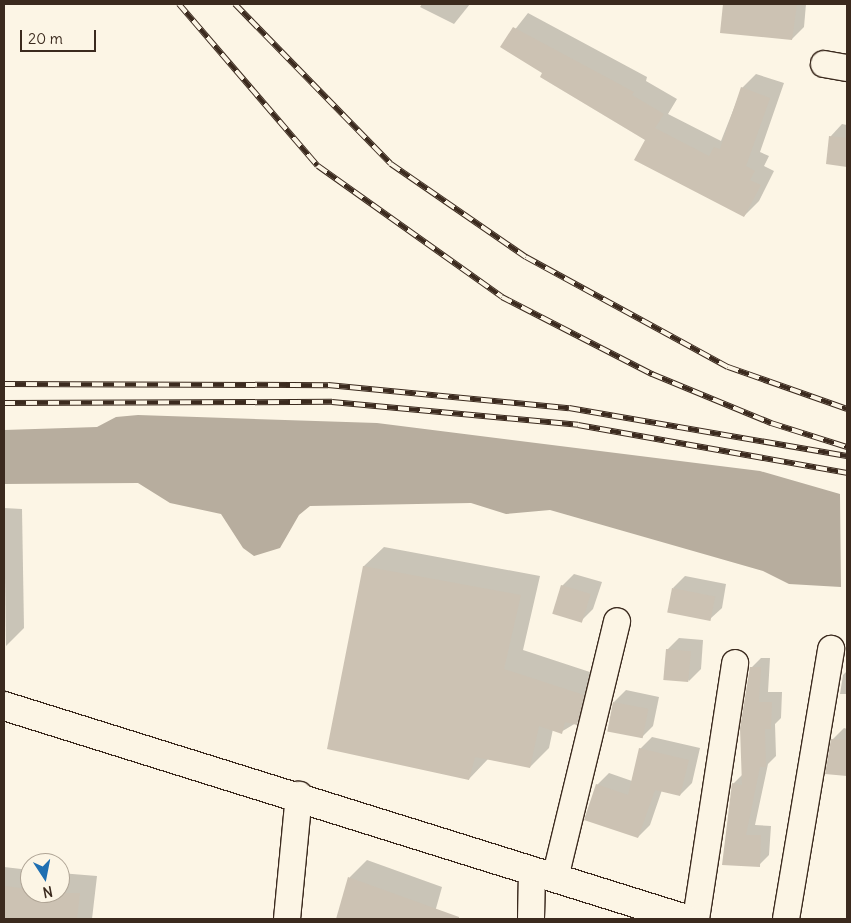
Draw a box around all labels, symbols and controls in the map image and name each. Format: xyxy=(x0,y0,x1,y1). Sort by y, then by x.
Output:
scale bar xyxy=(22,20,99,52)
text: 20 m xyxy=(28,29,63,48)
north arrow xyxy=(20,853,70,903)
text: N xyxy=(41,882,54,902)

